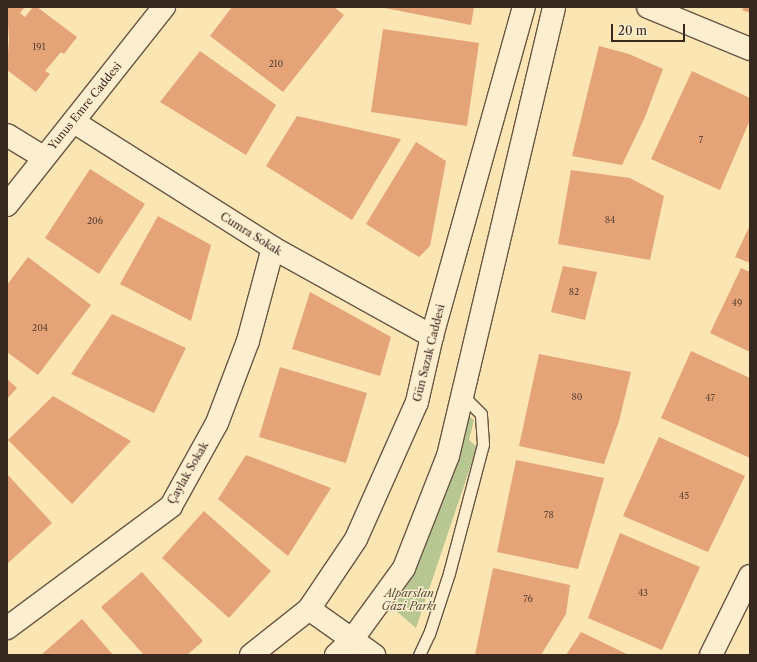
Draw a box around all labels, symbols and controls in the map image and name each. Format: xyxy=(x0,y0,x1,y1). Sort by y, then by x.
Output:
scale bar xyxy=(613,16,687,42)
text: 20 m xyxy=(618,23,647,38)
house number: 191 xyxy=(33,42,45,52)
house number: 210 xyxy=(269,59,283,69)
street label: Yunus Emre Caddesi xyxy=(46,60,124,152)
house number: 7 xyxy=(699,135,703,145)
street label: Cumra Sokak xyxy=(218,210,284,258)
house number: 84 xyxy=(605,215,615,225)
house number: 206 xyxy=(87,216,103,226)
house number: 82 xyxy=(569,287,579,297)
house number: 49 xyxy=(732,298,742,308)
street label: Gün Sazak Caddesi xyxy=(410,303,448,403)
house number: 204 xyxy=(32,323,48,333)
house number: 80 xyxy=(571,392,583,402)
house number: 47 xyxy=(705,393,715,403)
street label: Çaylak Sokak xyxy=(165,439,211,507)
house number: 45 xyxy=(679,491,689,501)
house number: 78 xyxy=(544,510,554,520)
park label: Alparslan Gazi Parkı xyxy=(382,587,436,613)
house number: 43 xyxy=(638,588,648,598)
house number: 76 xyxy=(523,594,533,604)

